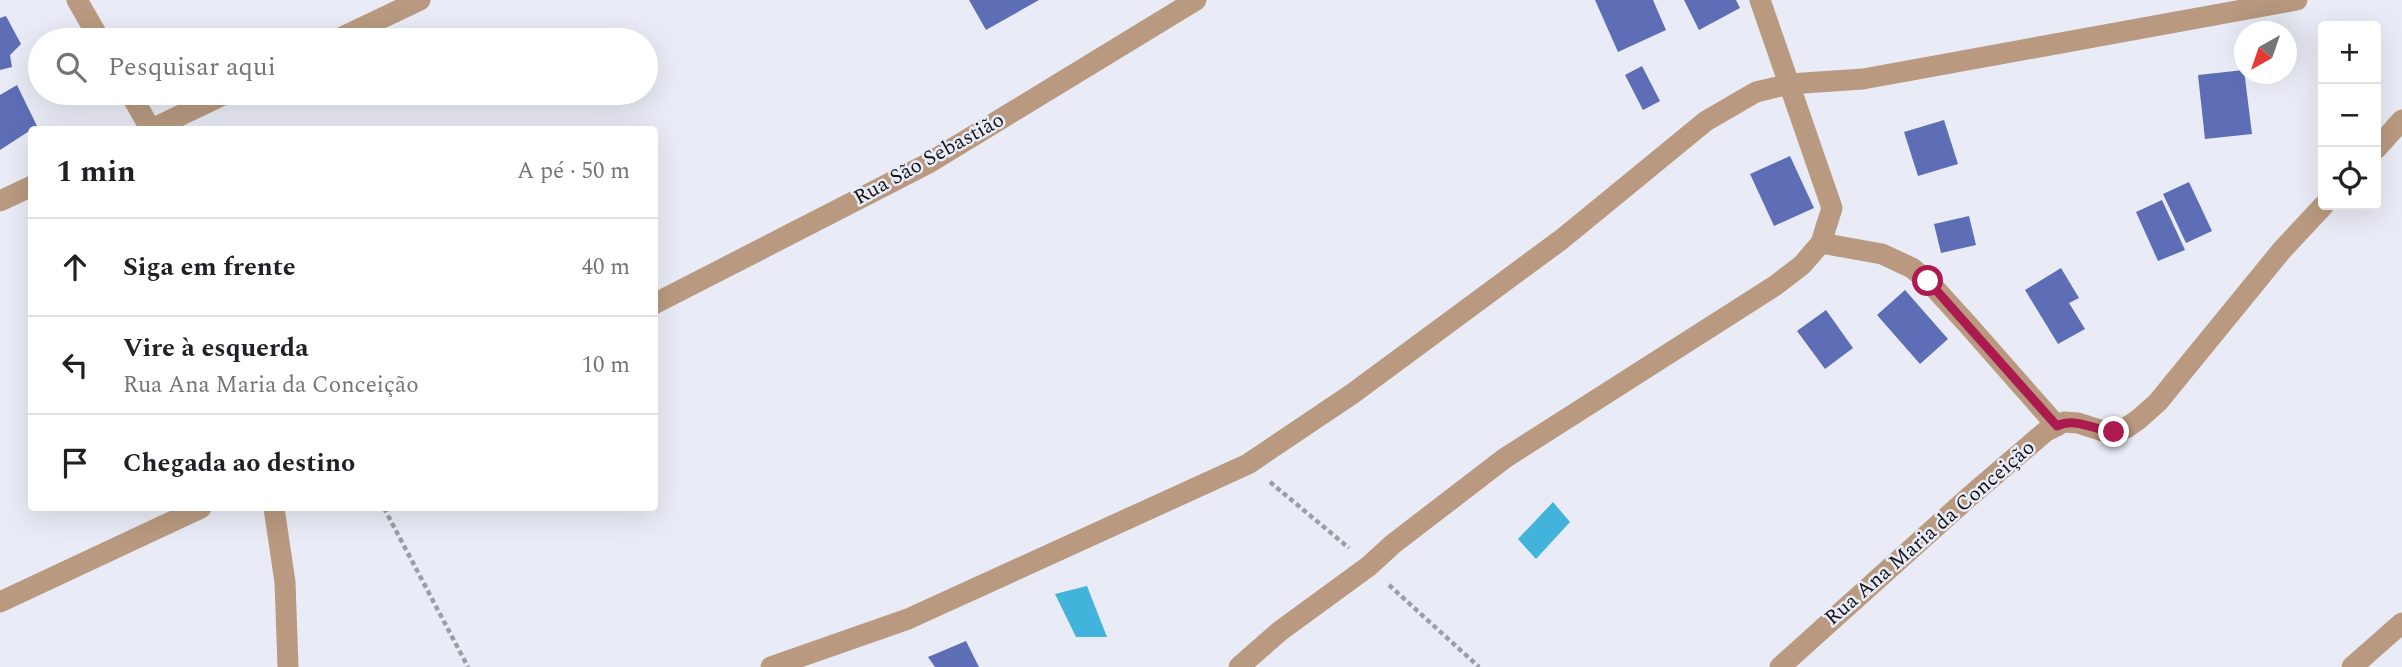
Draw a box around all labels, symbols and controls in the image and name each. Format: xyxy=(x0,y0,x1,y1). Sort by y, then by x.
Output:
north arrow xyxy=(2234,21,2297,84)
map controls xyxy=(2318,21,2381,210)
button: + xyxy=(2318,21,2381,84)
search box xyxy=(28,28,658,105)
text: Pesquisar aqui xyxy=(108,47,276,87)
icon: search xyxy=(52,48,90,86)
button: − xyxy=(2318,84,2381,147)
street label: Rua São Sebastião xyxy=(848,104,1010,214)
button: locate xyxy=(2318,147,2381,210)
text: 1 min xyxy=(56,149,136,195)
text: A pé · 50 m xyxy=(517,154,630,189)
text: Siga em frente xyxy=(123,247,296,287)
icon: ahead xyxy=(56,248,94,286)
text: 40 m xyxy=(581,250,630,285)
route start xyxy=(1912,265,1943,296)
text: Vire à esquerda xyxy=(123,328,309,368)
icon: left xyxy=(56,346,94,384)
text: 10 m xyxy=(581,348,630,383)
text: Rua Ana Maria da Conceição xyxy=(123,368,419,403)
route end xyxy=(2098,416,2129,447)
street label: Rua Ana Maria da Conceição xyxy=(1818,432,2042,634)
text: Chegada ao destino xyxy=(123,443,355,483)
icon: arrive xyxy=(56,444,94,482)

